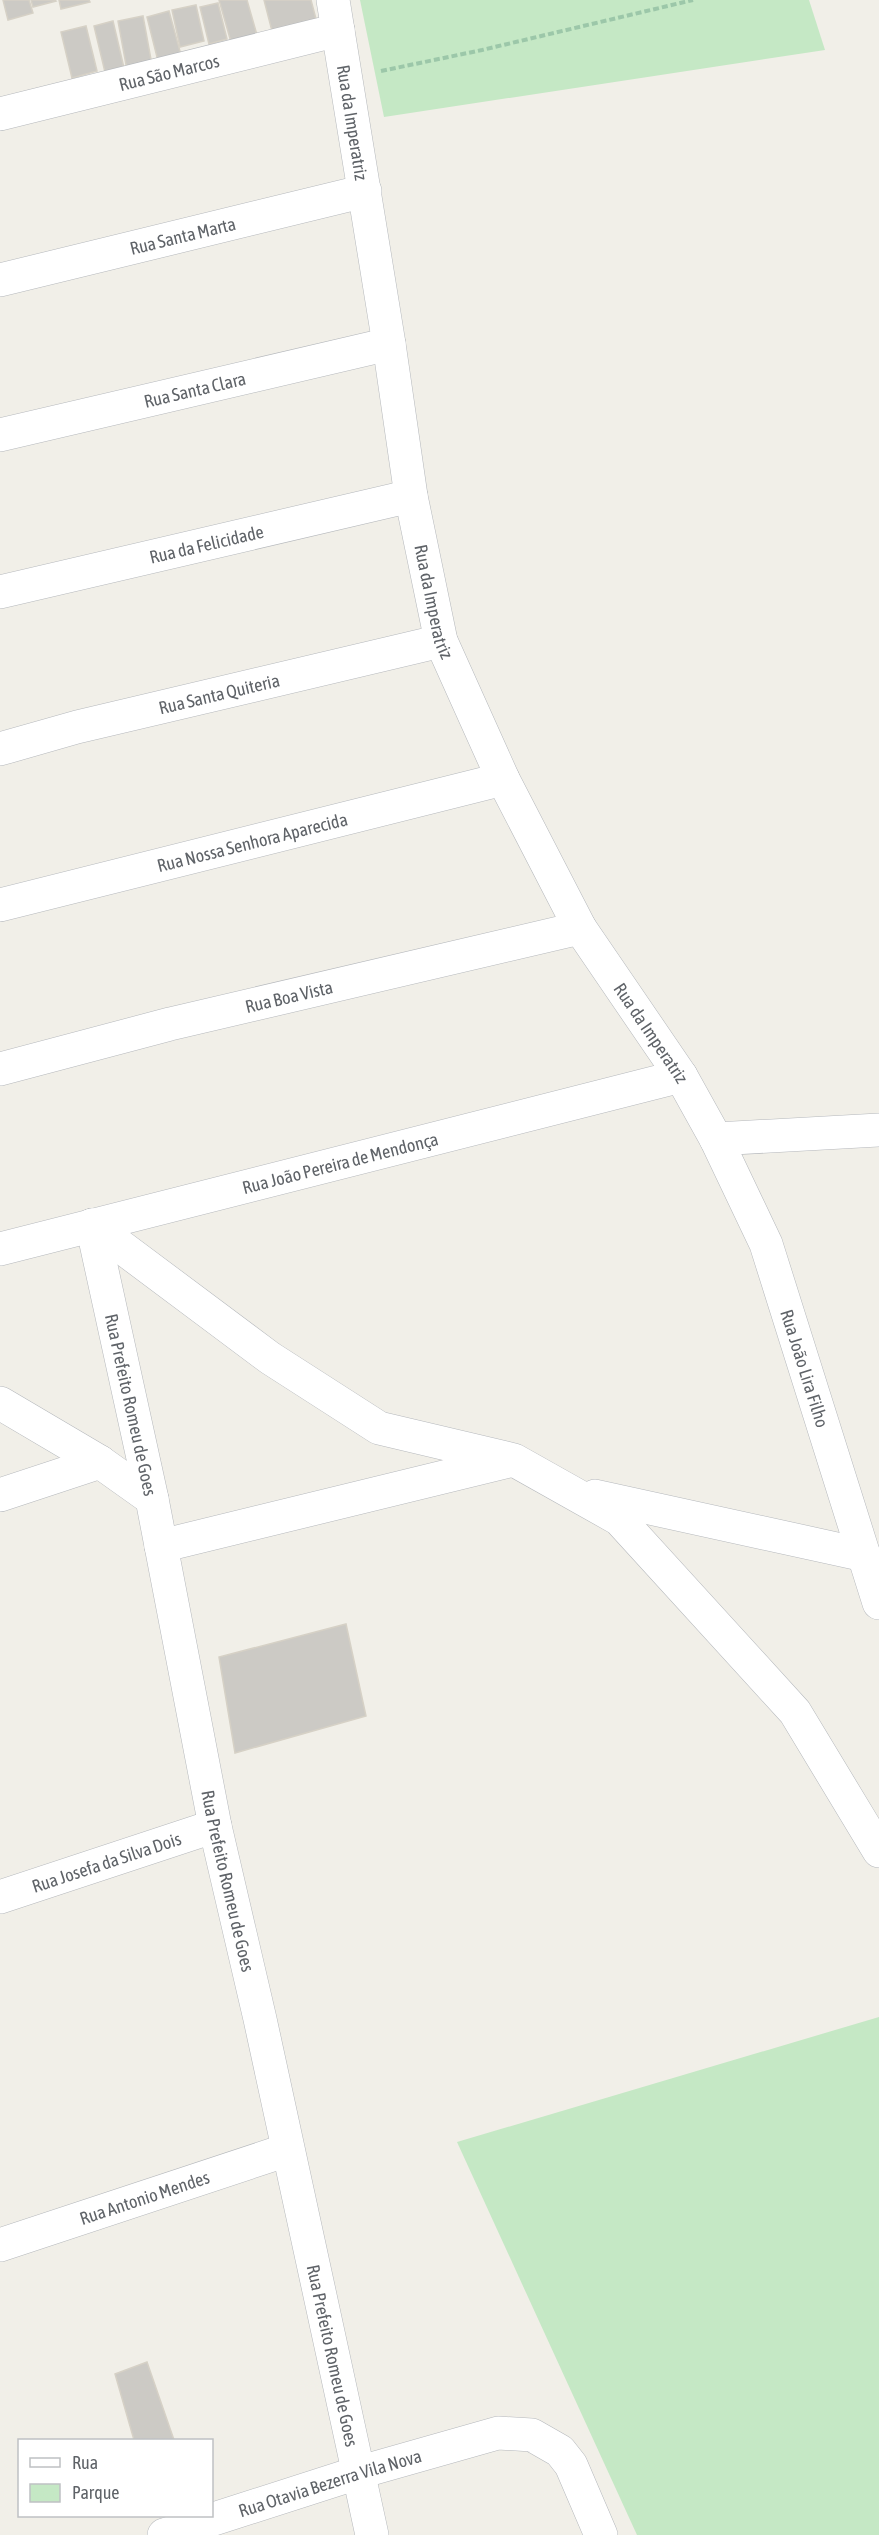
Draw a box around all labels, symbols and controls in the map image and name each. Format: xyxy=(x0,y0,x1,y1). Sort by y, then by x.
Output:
street label: Rua São Marcos xyxy=(117,49,221,95)
street label: Rua da Imperatriz xyxy=(333,63,373,182)
street label: Rua Santa Marta xyxy=(128,212,238,259)
street label: Rua Santa Clara xyxy=(142,367,248,411)
street label: Rua da Felicidade xyxy=(147,520,266,567)
street label: Rua da Imperatriz xyxy=(411,542,458,662)
street label: Rua Santa Quiteria xyxy=(156,669,282,718)
street label: Rua Nossa Senhora Aparecida xyxy=(155,808,350,876)
street label: Rua Boa Vista xyxy=(243,976,335,1017)
street label: Rua da Imperatriz xyxy=(610,979,693,1087)
street label: Rua João Pereira de Mendonça xyxy=(240,1128,440,1198)
street label: Rua João Lira Filho xyxy=(777,1307,833,1430)
street label: Rua Prefeito Romeu de Goes xyxy=(101,1312,161,1498)
street label: Rua Prefeito Romeu de Goes xyxy=(198,1788,259,1974)
street label: Rua Josefa da Silva Dois xyxy=(29,1827,184,1896)
street label: Rua Antonio Mendes xyxy=(77,2166,212,2228)
street label: Rua Prefeito Romeu de Goes xyxy=(303,2263,363,2448)
legend xyxy=(18,2439,213,2517)
street label: Rua Otavia Bezerra Vila Nova xyxy=(236,2445,424,2521)
text: Rua xyxy=(72,2452,98,2473)
text: Parque xyxy=(72,2482,120,2503)

